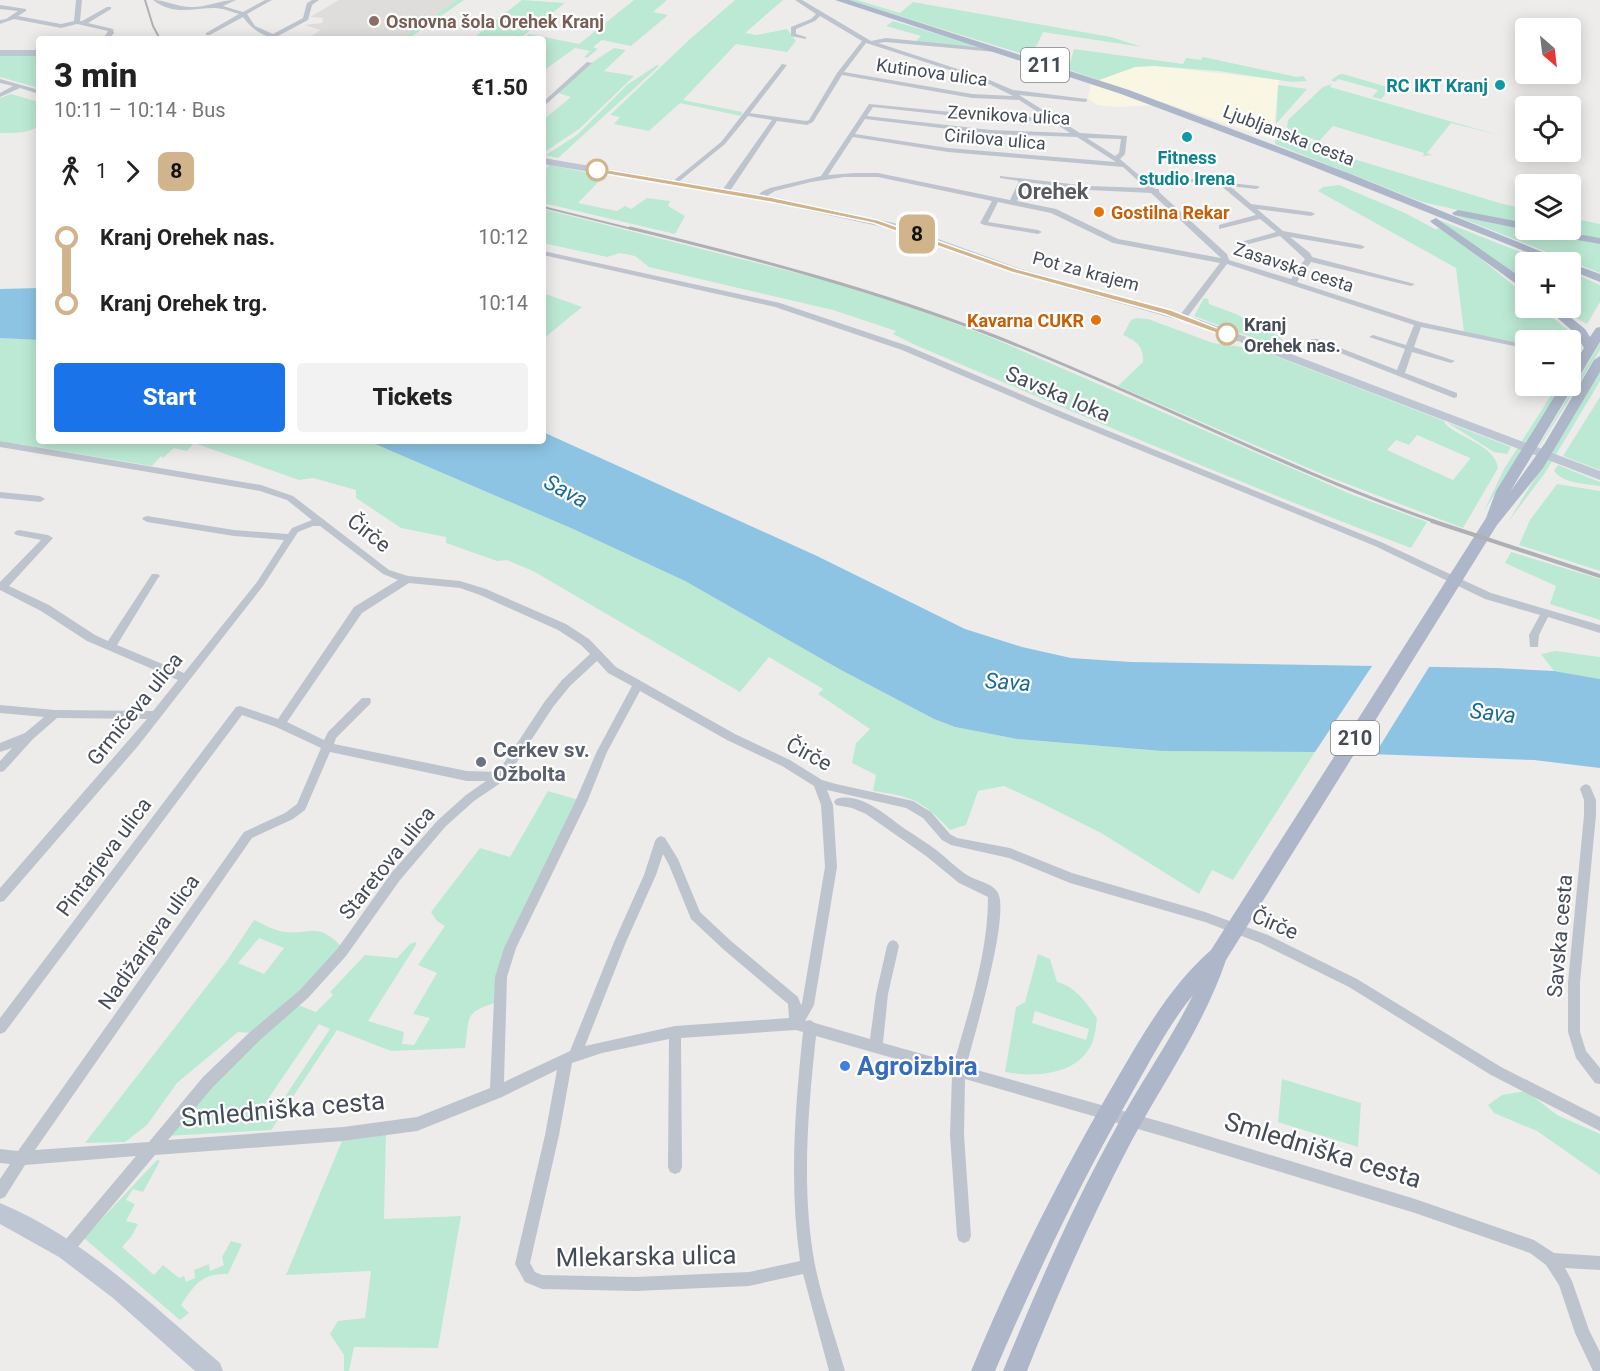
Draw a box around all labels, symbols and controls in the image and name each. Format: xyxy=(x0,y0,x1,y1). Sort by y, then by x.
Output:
place label: Osnovna šola Orehek Kranj xyxy=(386,11,604,32)
marker: Osnovna šola Orehek Kranj xyxy=(367,14,381,28)
north arrow xyxy=(1515,18,1581,84)
map controls xyxy=(1515,18,1581,396)
road number: 211 xyxy=(1021,48,1069,82)
street label: Kutinova ulica xyxy=(875,54,989,90)
text: 3 min xyxy=(54,56,137,95)
text: €1.50 xyxy=(471,75,528,100)
place label: RC IKT Kranj xyxy=(1386,75,1488,96)
marker: RC IKT Kranj xyxy=(1493,78,1507,92)
button: locate xyxy=(1515,96,1581,162)
text: 10:11 – 10:14 · Bus xyxy=(54,98,226,122)
street label: Ljubljanska cesta xyxy=(1220,100,1358,170)
street label: Zevnikova ulica xyxy=(947,101,1071,129)
street label: Cirilova ulica xyxy=(943,124,1047,154)
marker: Fitness studio Irena xyxy=(1180,130,1194,144)
place label: Fitness studio Irena xyxy=(1139,147,1235,189)
icon: walk xyxy=(54,155,87,188)
icon: forward xyxy=(116,155,149,188)
text: 1 xyxy=(96,159,107,183)
text: 8 xyxy=(170,159,182,183)
unlabelled marker xyxy=(586,159,608,181)
button: layers xyxy=(1515,174,1581,240)
district label: Orehek xyxy=(1018,179,1089,204)
place label: Gostilna Rekar xyxy=(1111,202,1230,223)
marker: Gostilna Rekar xyxy=(1092,205,1106,219)
line badge: 8 xyxy=(898,214,936,254)
text: 8 xyxy=(911,222,923,246)
text: Kranj Orehek nas. xyxy=(100,225,275,250)
text: 10:12 xyxy=(478,225,528,249)
street label: Zasavska cesta xyxy=(1231,238,1357,296)
street label: Pot za krajem xyxy=(1030,247,1142,295)
button: + xyxy=(1515,252,1581,318)
text: Kranj Orehek trg. xyxy=(100,291,268,316)
text: 10:14 xyxy=(478,291,528,315)
place label: Kavarna CUKR xyxy=(967,310,1084,331)
marker: Kavarna CUKR xyxy=(1089,313,1103,327)
place label: Kranj Orehek nas. xyxy=(1244,314,1341,356)
marker: Kranj Orehek nas. xyxy=(1216,323,1238,345)
button: − xyxy=(1515,330,1581,396)
street label: Savska loka xyxy=(1002,361,1114,427)
button: Start xyxy=(54,363,285,432)
button: Tickets xyxy=(297,363,528,432)
water label: Sava xyxy=(540,469,592,513)
street label: Čirče xyxy=(343,509,395,557)
street label: Grmičeva ulica xyxy=(82,648,188,770)
water label: Sava xyxy=(984,668,1032,696)
water label: Sava xyxy=(1469,698,1517,728)
road number: 210 xyxy=(1331,721,1379,755)
street label: Čirče xyxy=(782,732,836,776)
place label: Cerkev sv. Ožbolta xyxy=(493,738,590,786)
marker: Cerkev sv. Ožbolta xyxy=(474,755,488,769)
street label: Pintarjeva ulica xyxy=(52,793,156,921)
street label: Staretova ulica xyxy=(334,802,440,924)
street label: Nadižarjeva ulica xyxy=(94,870,204,1014)
street label: Savska cesta xyxy=(1543,874,1577,998)
street label: Čirče xyxy=(1248,904,1302,944)
place label: Agroizbira xyxy=(857,1051,978,1081)
marker: Agroizbira xyxy=(838,1059,852,1073)
street label: Smledniška cesta xyxy=(180,1085,386,1133)
street label: Smledniška cesta xyxy=(1221,1106,1425,1194)
street label: Mlekarska ulica xyxy=(555,1239,737,1273)

